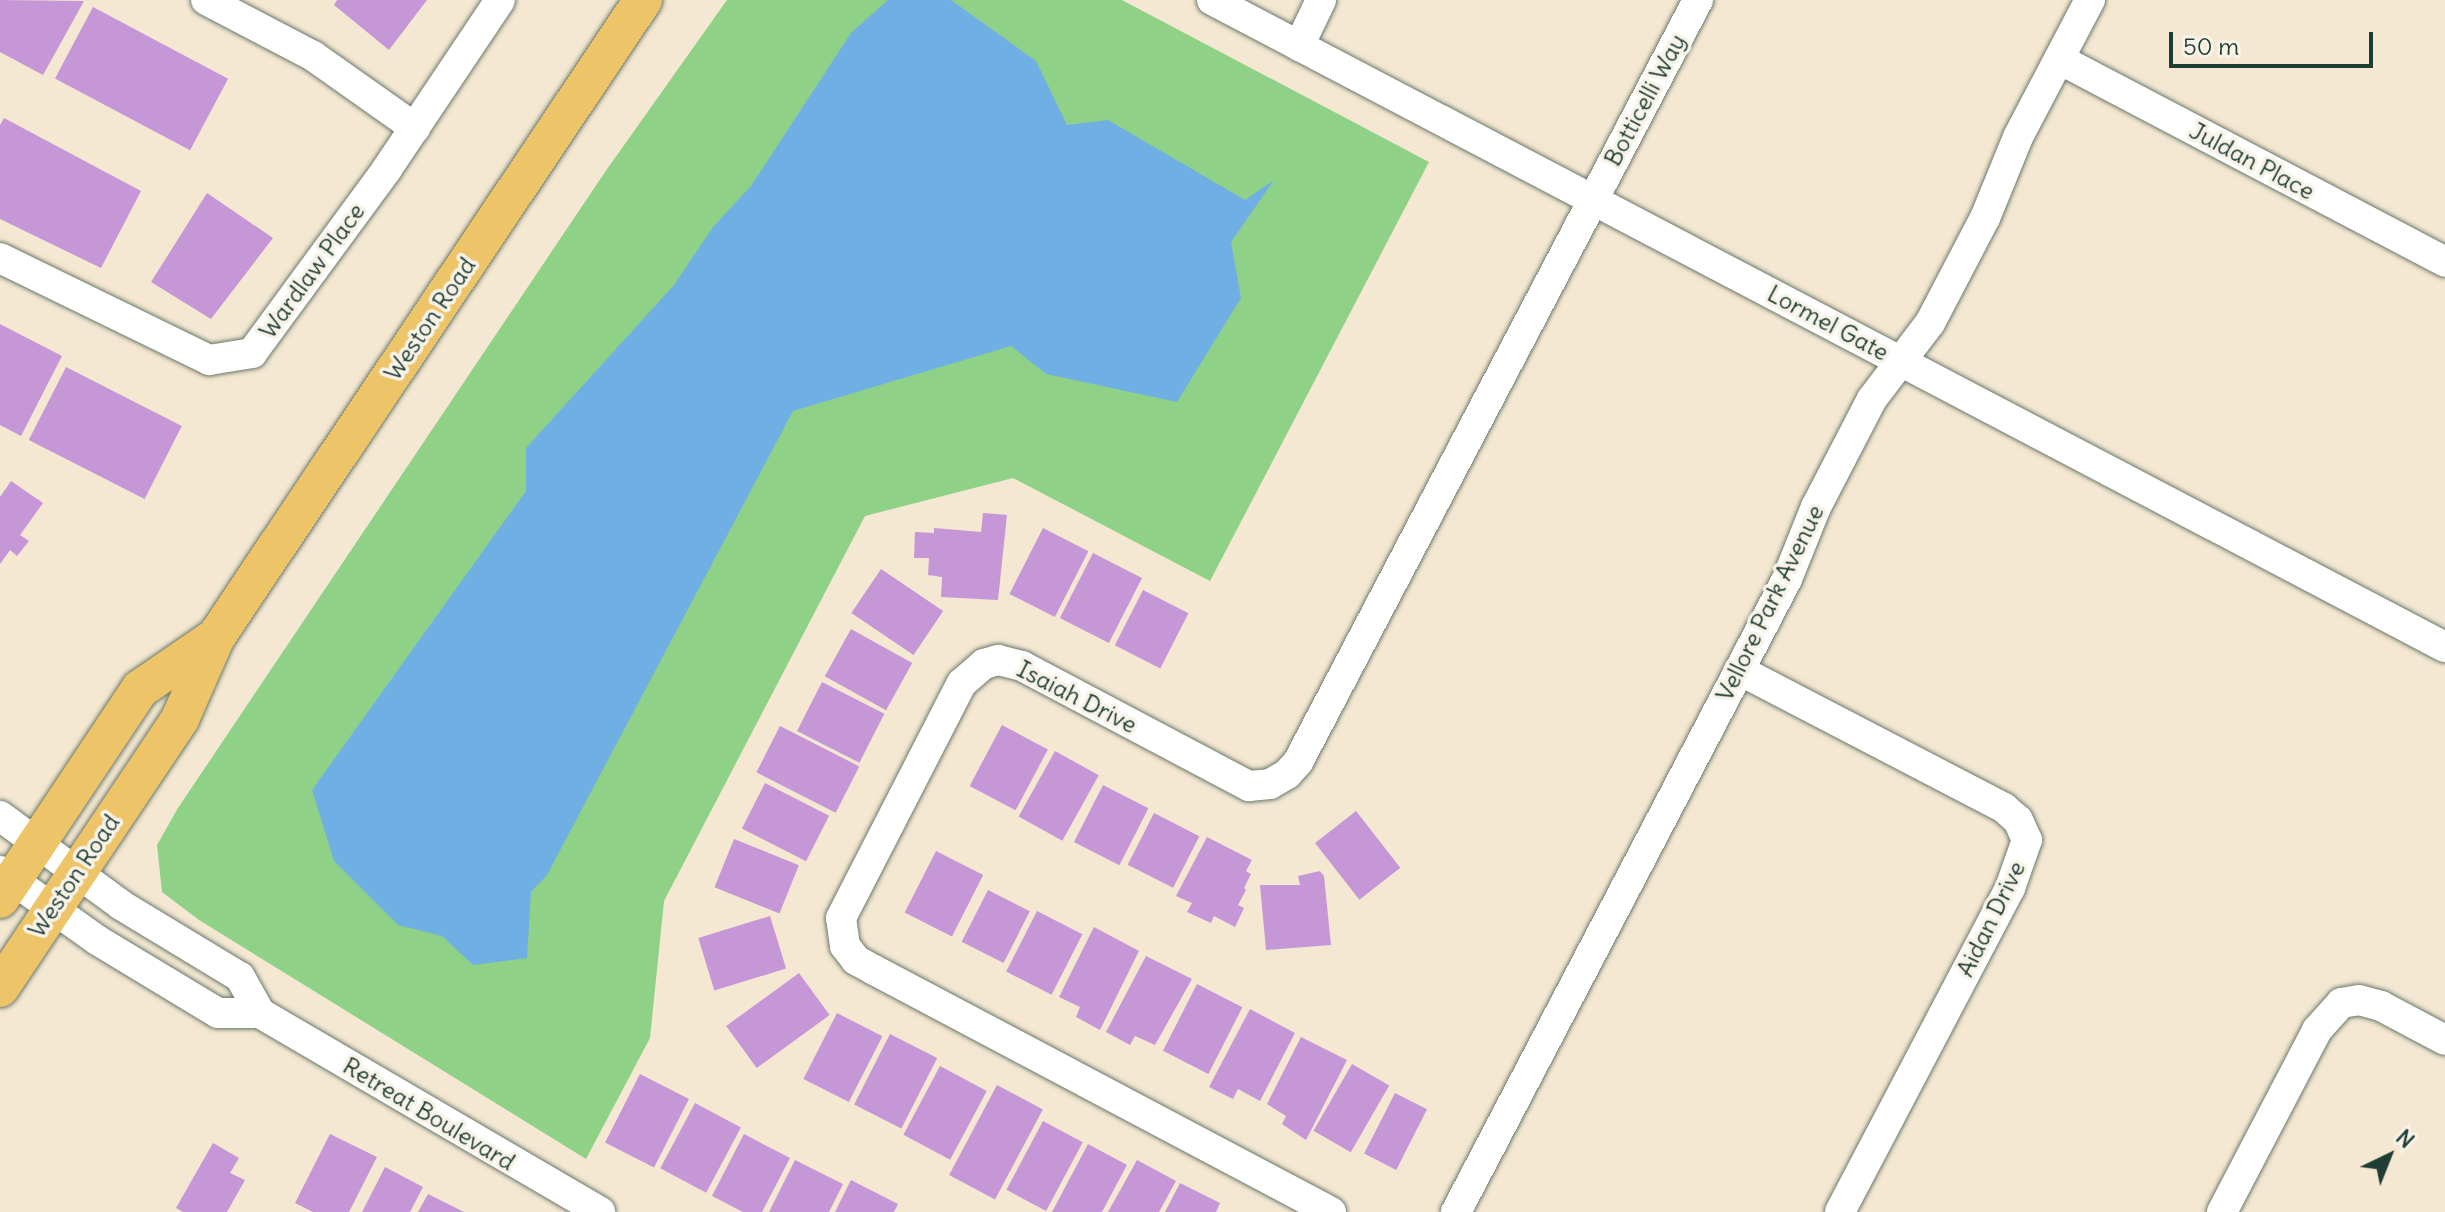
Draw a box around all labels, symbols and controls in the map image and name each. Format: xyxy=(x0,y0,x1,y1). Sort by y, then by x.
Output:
scale bar xyxy=(2173,16,2377,66)
street label: Botticelli Way xyxy=(1598,29,1692,171)
text: 50 m xyxy=(2183,31,2239,61)
street label: Juldan Place xyxy=(2185,116,2319,206)
street label: Wardlaw Place xyxy=(253,198,371,344)
street label: Weston Road xyxy=(378,252,482,386)
street label: Lormel Gate xyxy=(1763,279,1893,367)
street label: Vellore Park Avenue xyxy=(1710,500,1830,706)
street label: Isaiah Drive xyxy=(1012,655,1142,739)
street label: Weston Road xyxy=(22,809,126,943)
street label: Aidan Drive xyxy=(1951,857,2031,981)
street label: Retreat Boulevard xyxy=(338,1051,520,1177)
north arrow xyxy=(2349,1116,2429,1196)
text: N xyxy=(2390,1123,2420,1154)

